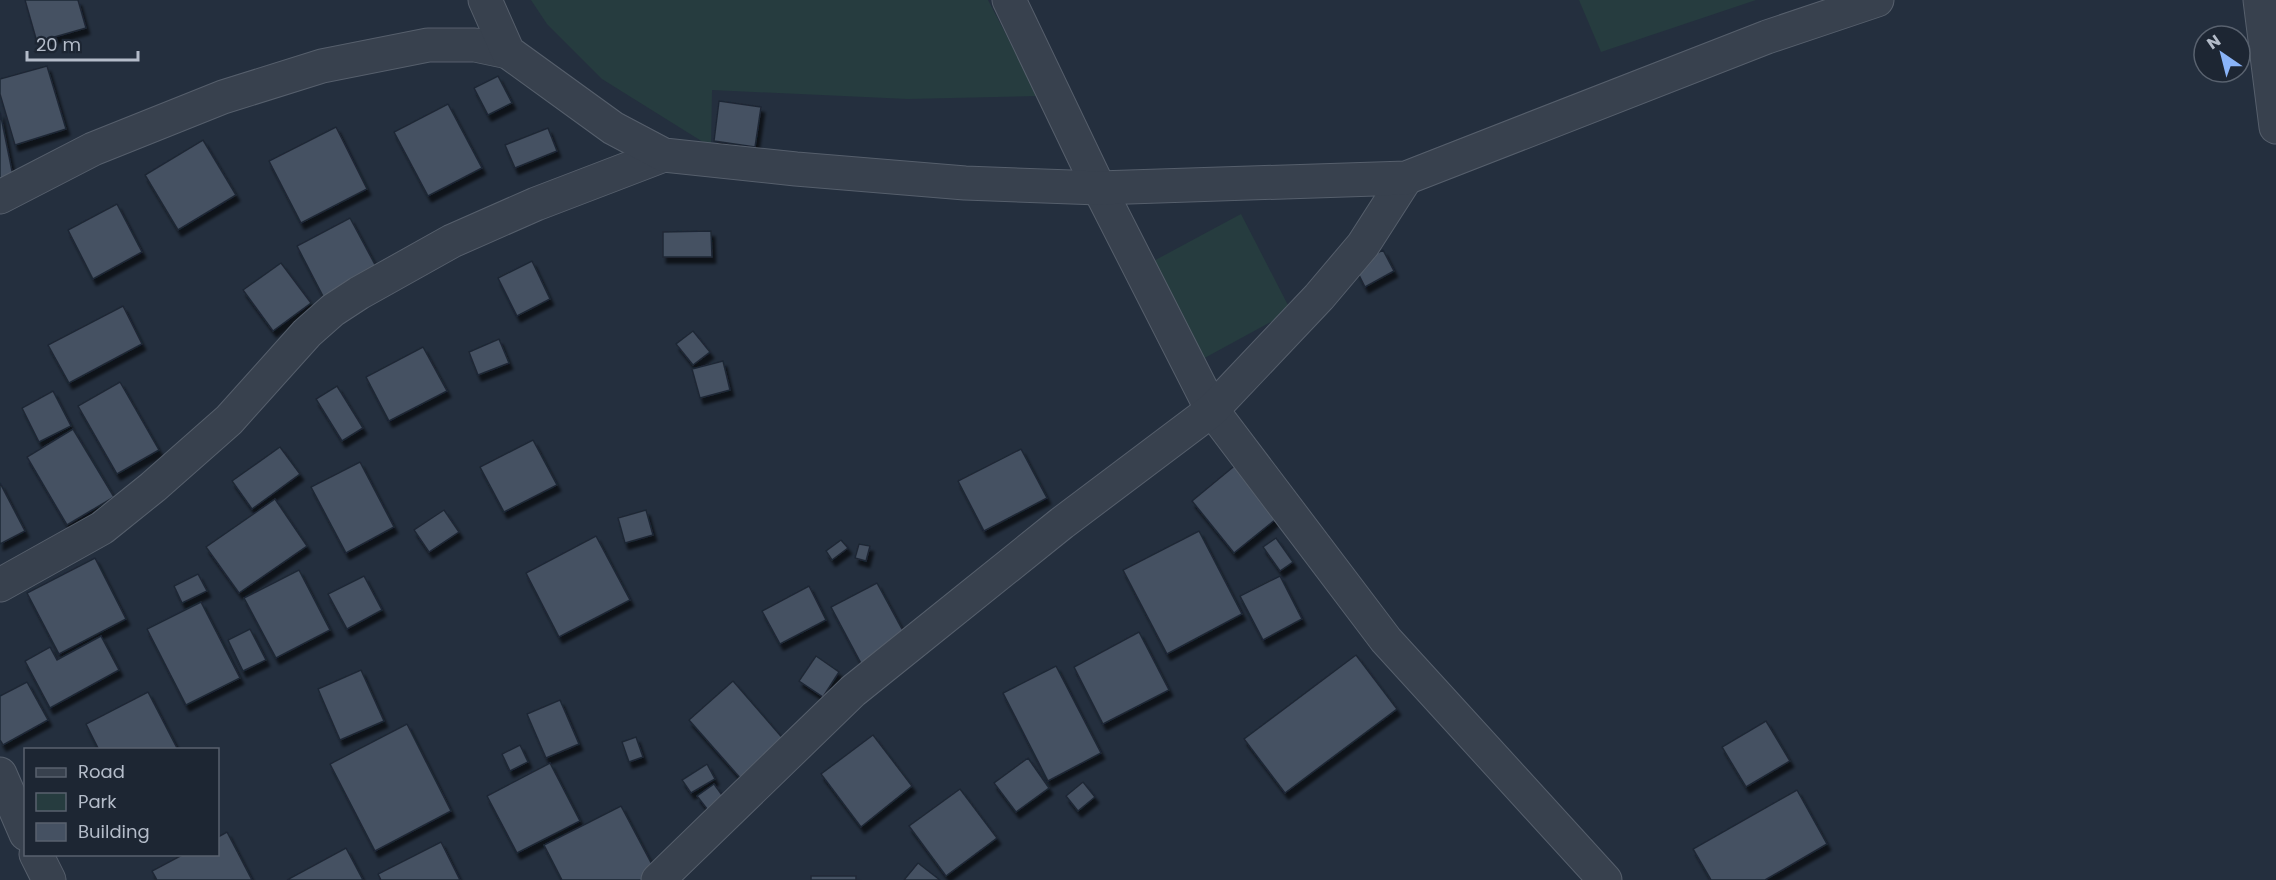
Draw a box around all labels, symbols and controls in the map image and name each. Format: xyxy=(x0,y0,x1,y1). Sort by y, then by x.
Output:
scale bar xyxy=(27,24,138,62)
north arrow xyxy=(2192,24,2252,84)
text: N xyxy=(2202,29,2225,55)
text: 20 m xyxy=(36,32,81,57)
legend xyxy=(24,748,219,856)
text: Road xyxy=(78,759,125,784)
text: Park xyxy=(78,789,117,814)
text: Building xyxy=(78,819,150,844)

